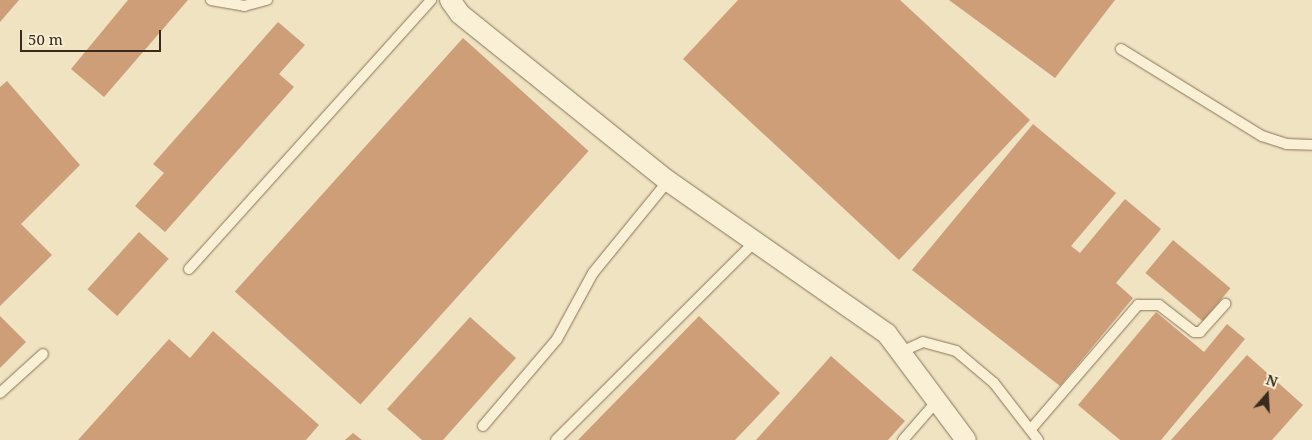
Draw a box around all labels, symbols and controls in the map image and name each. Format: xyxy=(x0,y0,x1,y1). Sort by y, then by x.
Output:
scale bar xyxy=(22,20,164,52)
text: 50 m xyxy=(28,29,63,49)
north arrow xyxy=(1242,370,1292,420)
text: N xyxy=(1264,370,1280,391)

